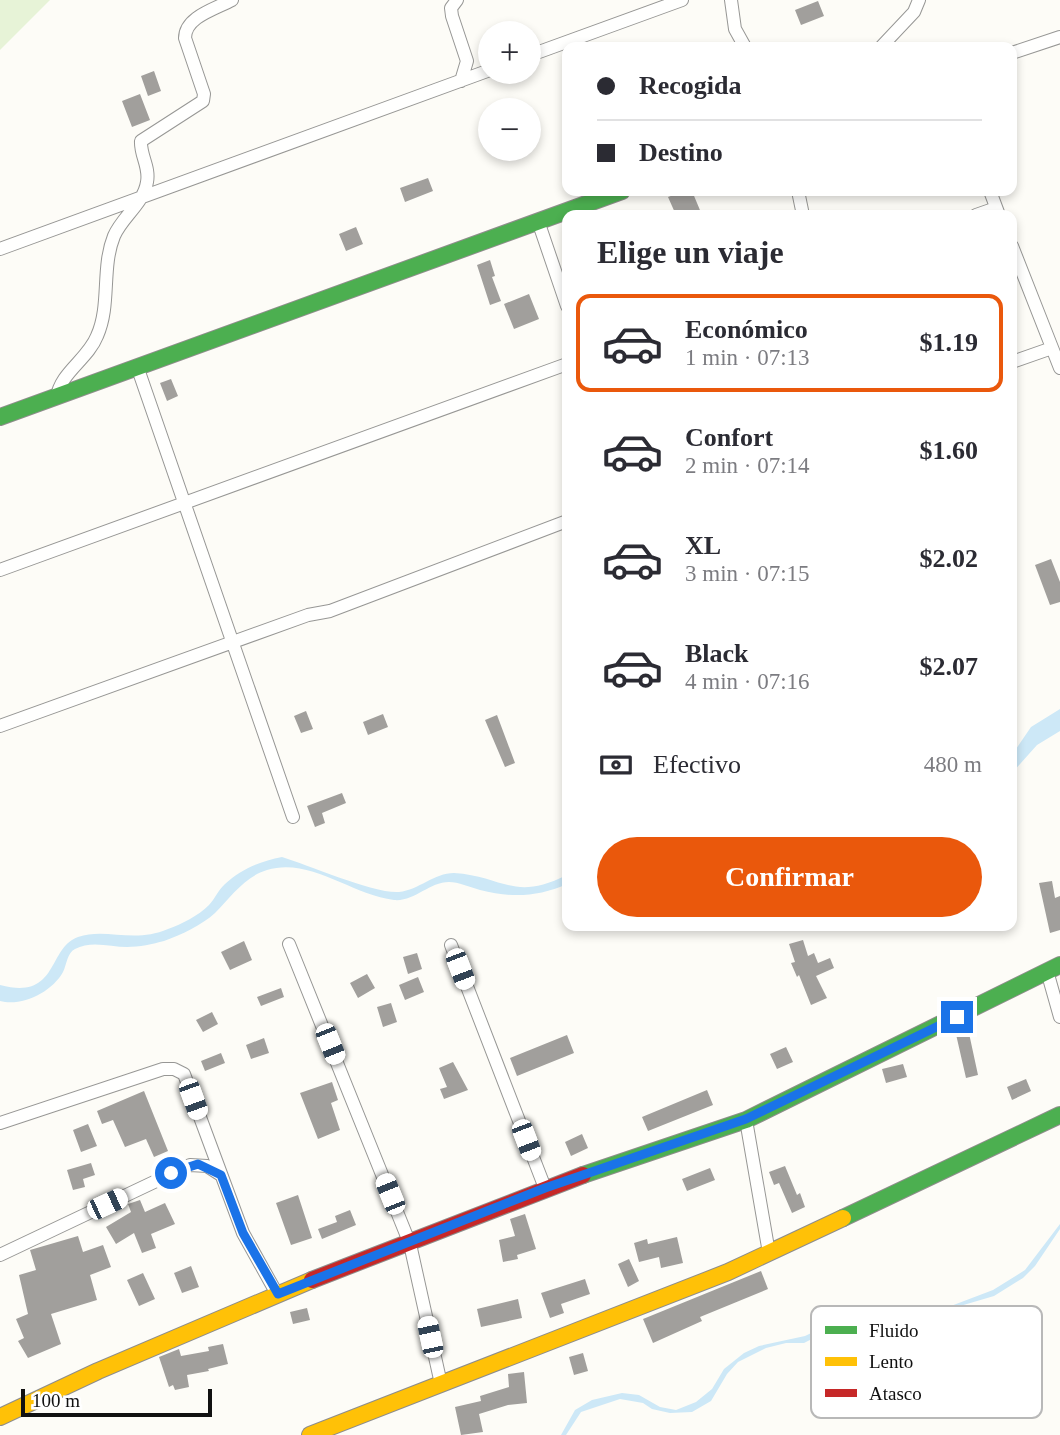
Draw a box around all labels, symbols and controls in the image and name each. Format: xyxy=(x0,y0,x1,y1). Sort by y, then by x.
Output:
map controls xyxy=(478,21,541,161)
button: + xyxy=(478,21,541,84)
text: Recogida xyxy=(639,71,742,100)
button: − xyxy=(478,98,541,161)
text: Destino xyxy=(639,138,723,167)
text: Elige un viaje xyxy=(597,234,784,270)
icon: car xyxy=(601,312,664,375)
text: Económico xyxy=(685,315,808,344)
text: $1.19 xyxy=(920,328,978,357)
text: 1 min · 07:13 xyxy=(685,345,810,370)
icon: car xyxy=(601,420,664,483)
text: Confort xyxy=(685,423,773,452)
text: $1.60 xyxy=(920,436,978,465)
text: 2 min · 07:14 xyxy=(685,453,810,478)
icon: car xyxy=(601,528,664,591)
text: XL xyxy=(685,531,721,560)
text: $2.02 xyxy=(920,544,978,573)
text: 3 min · 07:15 xyxy=(685,561,810,586)
icon: car xyxy=(601,636,664,699)
text: Black xyxy=(685,639,749,668)
text: $2.07 xyxy=(920,652,978,681)
text: 4 min · 07:16 xyxy=(685,669,810,694)
icon: cash xyxy=(597,746,635,784)
text: Efectivo xyxy=(653,750,741,779)
text: 480 m xyxy=(924,752,982,777)
button: Confirmar xyxy=(597,837,982,917)
car xyxy=(443,946,478,992)
route end xyxy=(941,1001,973,1033)
car xyxy=(313,1021,348,1067)
car xyxy=(176,1076,211,1122)
car xyxy=(509,1117,544,1163)
route start xyxy=(155,1157,187,1189)
car xyxy=(373,1171,408,1217)
car xyxy=(84,1186,131,1222)
legend xyxy=(811,1306,1042,1418)
car xyxy=(416,1314,445,1360)
text: Fluido xyxy=(869,1320,919,1341)
text: Lento xyxy=(869,1351,913,1372)
text: Atasco xyxy=(869,1383,922,1404)
scale bar xyxy=(21,1386,212,1418)
text: 100 m xyxy=(32,1390,80,1411)

